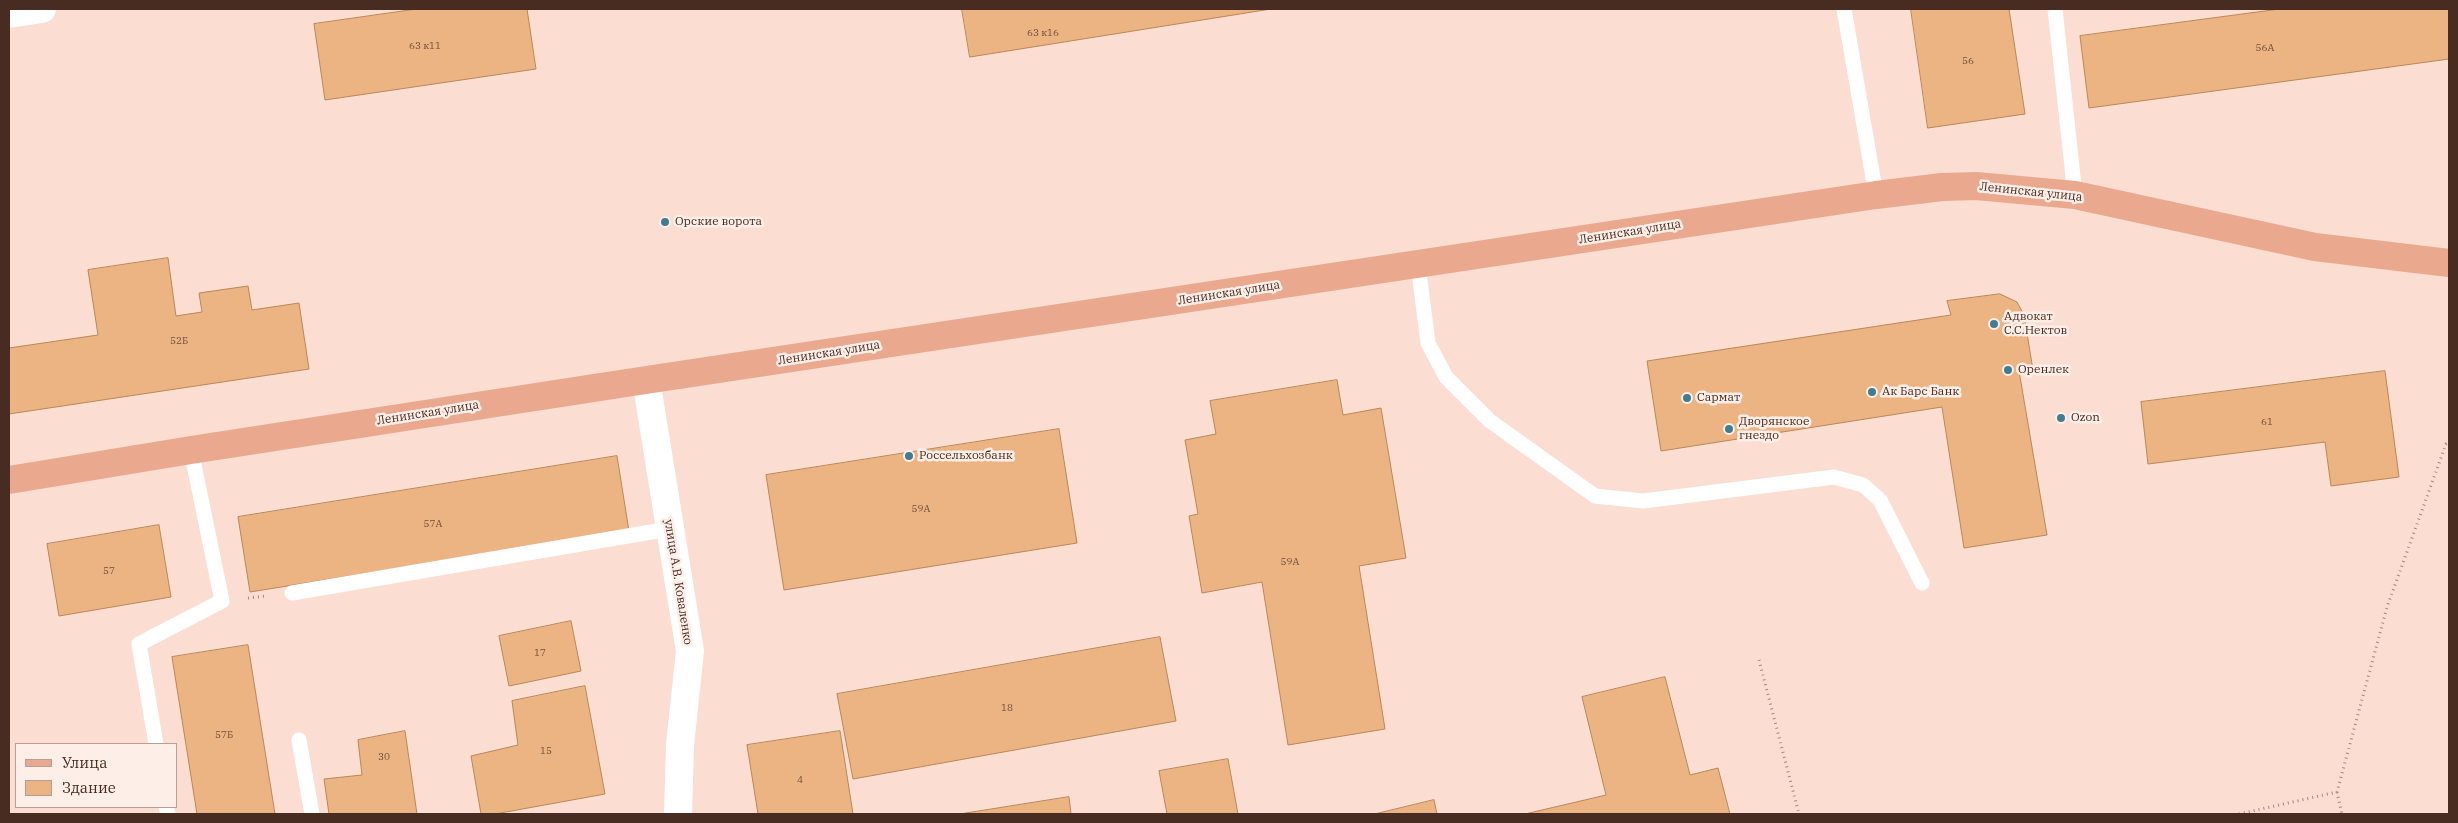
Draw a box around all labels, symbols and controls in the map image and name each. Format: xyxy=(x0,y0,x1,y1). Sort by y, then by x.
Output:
house number: 63 к16 xyxy=(1027,27,1059,39)
house number: 63 к11 xyxy=(409,40,441,52)
house number: 56А xyxy=(2256,42,2274,54)
house number: 56 xyxy=(1962,55,1974,67)
street label: Ленинская улица xyxy=(1979,179,2083,205)
place label: Орские ворота xyxy=(675,215,762,229)
marker: Орские ворота xyxy=(659,216,671,228)
street label: Ленинская улица xyxy=(1578,217,1682,247)
street label: Ленинская улица xyxy=(1177,278,1281,308)
place label: Адвокат С.С.Нектов xyxy=(2004,310,2067,338)
marker: Адвокат С.С.Нектов xyxy=(1988,318,2000,330)
house number: 52Б xyxy=(170,335,188,347)
street label: Ленинская улица xyxy=(777,338,881,368)
place label: Оренлек xyxy=(2018,363,2069,377)
marker: Оренлек xyxy=(2002,364,2014,376)
place label: Ак Барс Банк xyxy=(1882,385,1959,399)
marker: Ак Барс Банк xyxy=(1866,386,1878,398)
place label: Сармат xyxy=(1697,391,1740,405)
marker: Сармат xyxy=(1681,392,1693,404)
street label: Ленинская улица xyxy=(376,398,480,428)
place label: Ozon xyxy=(2071,411,2100,425)
marker: Ozon xyxy=(2055,412,2067,424)
place label: Дворянское гнездо xyxy=(1739,415,1809,443)
house number: 61 xyxy=(2261,416,2273,428)
marker: Дворянское гнездо xyxy=(1723,423,1735,435)
place label: Россельхозбанк xyxy=(919,449,1013,463)
marker: Россельхозбанк xyxy=(903,450,915,462)
house number: 59А xyxy=(912,503,930,515)
house number: 57А xyxy=(424,518,442,530)
street label: улица А.В. Коваленко xyxy=(661,518,695,646)
house number: 59А xyxy=(1281,556,1299,568)
house number: 57 xyxy=(103,565,115,577)
house number: 17 xyxy=(534,647,546,659)
house number: 18 xyxy=(1001,702,1013,714)
house number: 57Б xyxy=(215,729,233,741)
legend xyxy=(15,743,178,808)
house number: 15 xyxy=(540,745,552,757)
house number: 30 xyxy=(378,751,390,763)
text: Улица xyxy=(62,753,107,772)
house number: 4 xyxy=(797,774,803,786)
text: Здание xyxy=(62,778,116,797)

